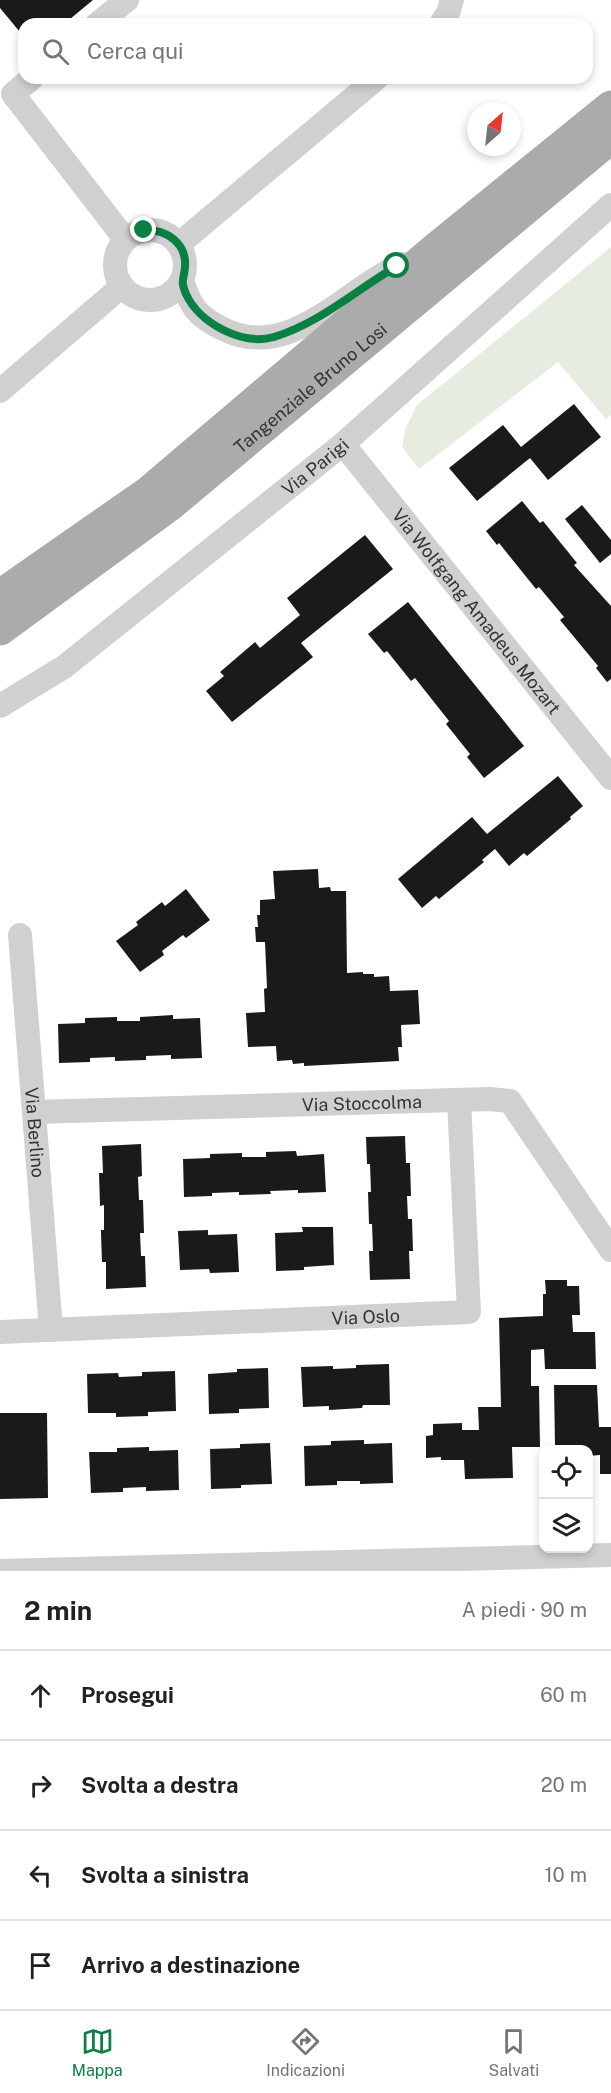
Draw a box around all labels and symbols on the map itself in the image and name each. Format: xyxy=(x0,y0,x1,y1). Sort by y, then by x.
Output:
north arrow xyxy=(467,102,521,156)
route end xyxy=(130,216,156,242)
route start xyxy=(383,252,409,278)
street label: Tangenziale Bruno Losi xyxy=(229,318,391,457)
street label: Via Parigi xyxy=(277,434,353,500)
street label: Via Wolfgang Amadeus Mozart xyxy=(388,504,566,718)
street label: Via Berlino xyxy=(21,1086,50,1178)
street label: Via Stoccolma xyxy=(302,1090,422,1115)
street label: Via Oslo xyxy=(331,1304,400,1328)

